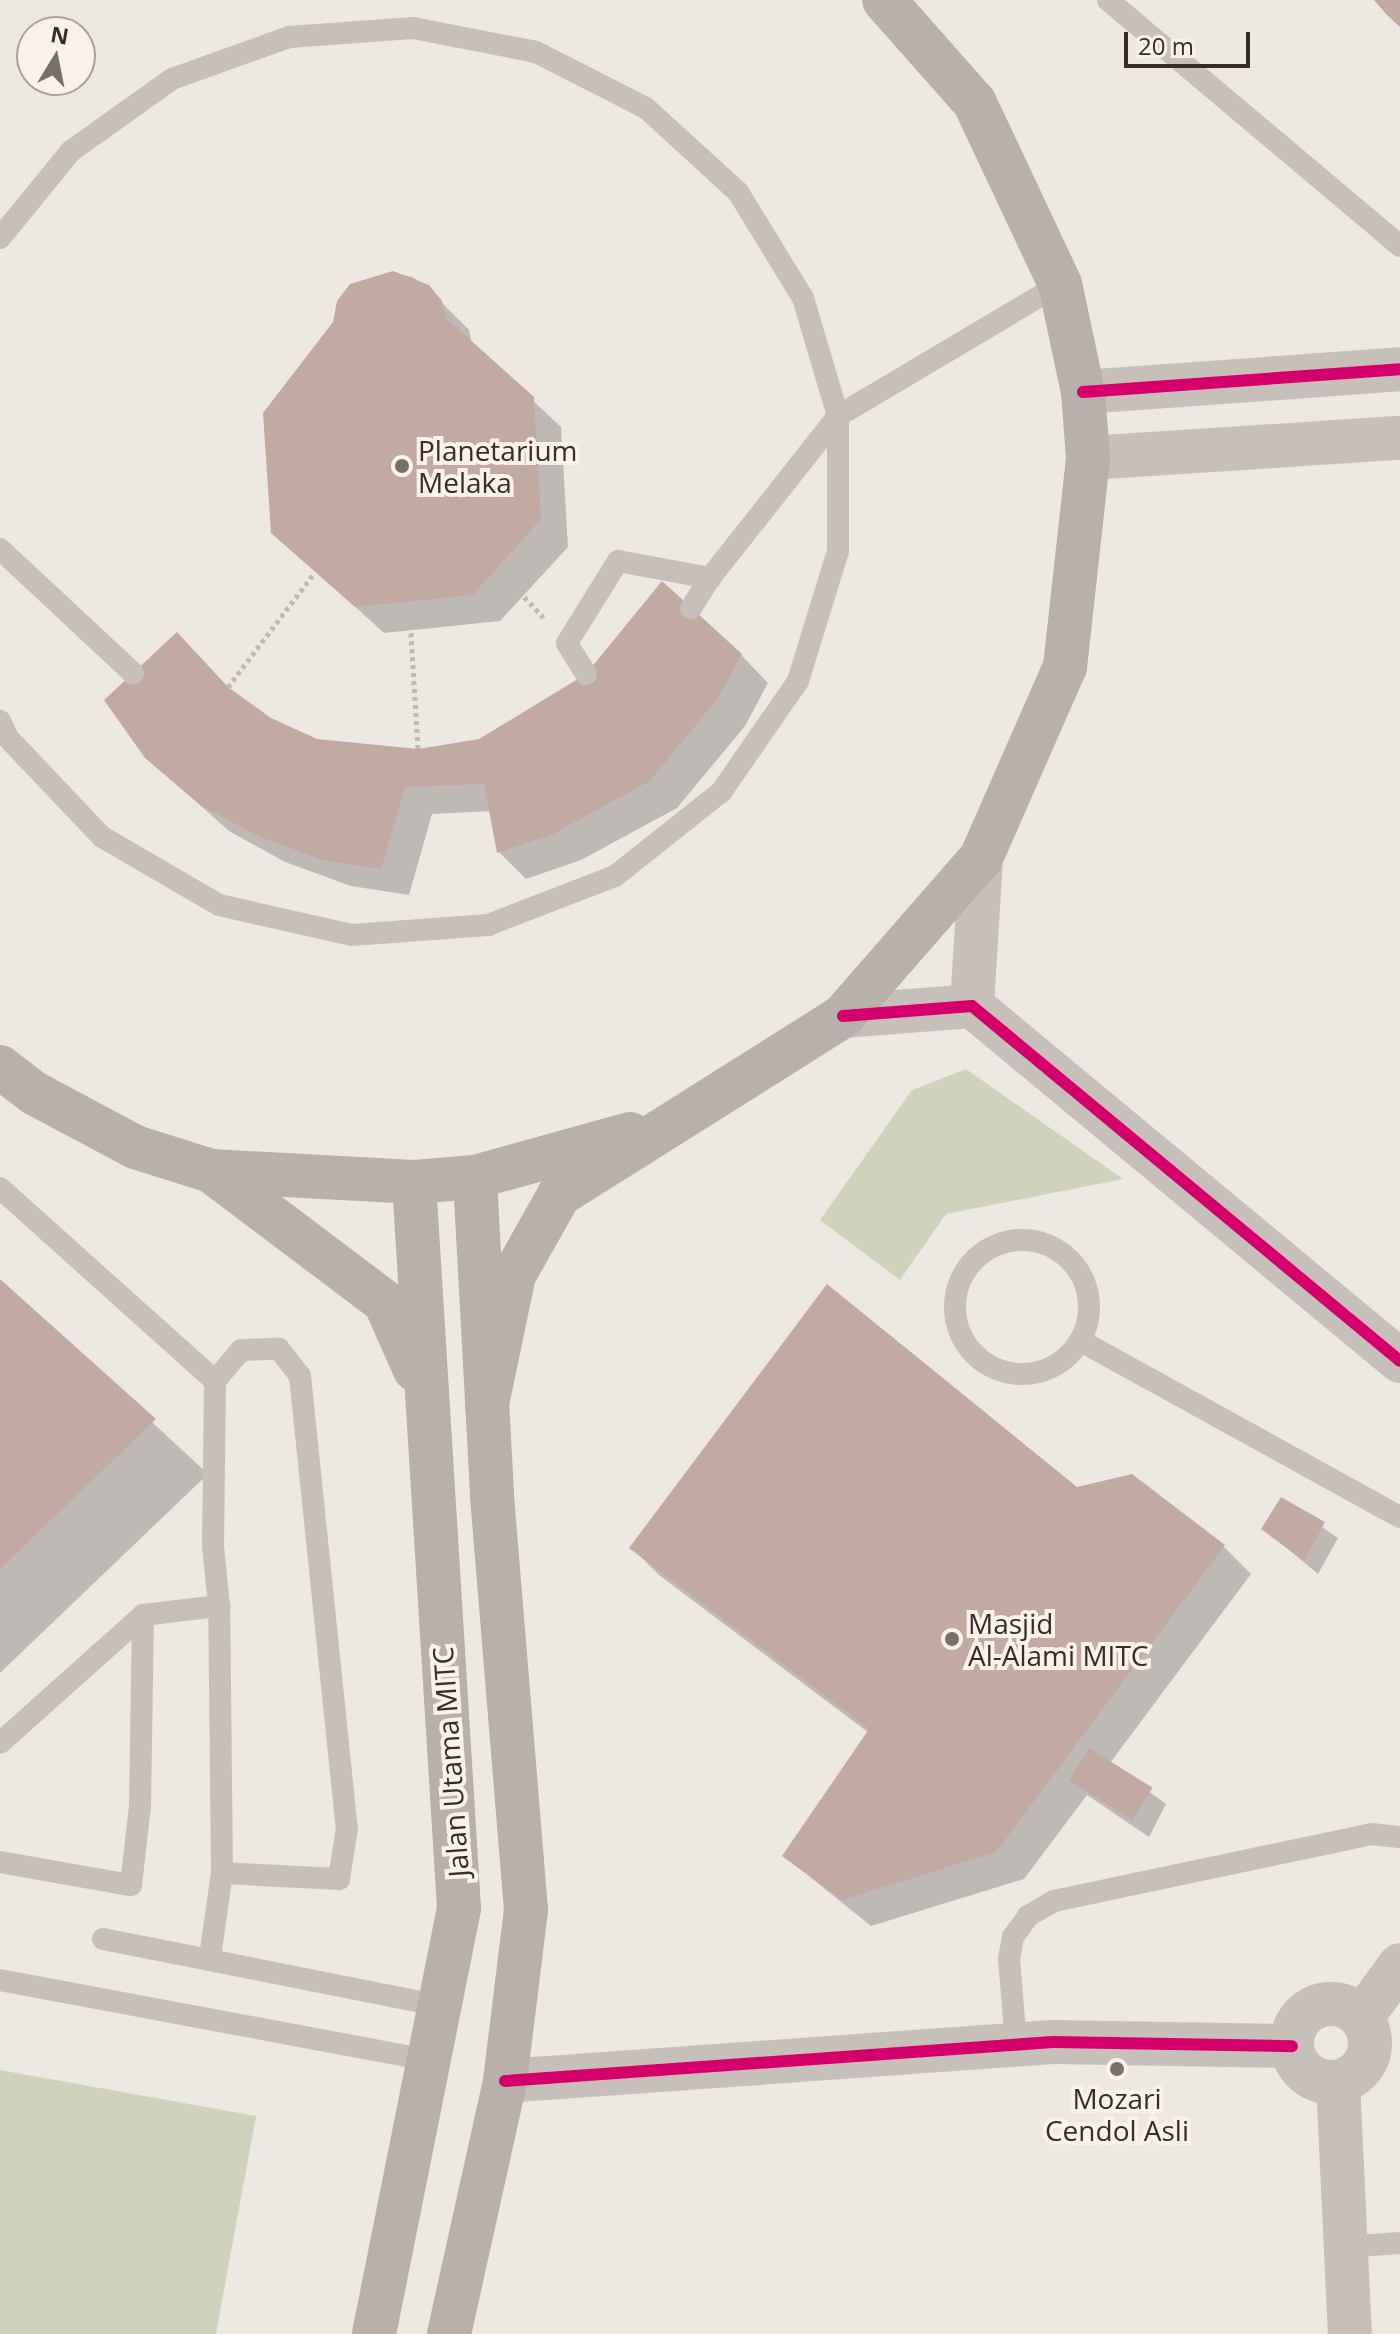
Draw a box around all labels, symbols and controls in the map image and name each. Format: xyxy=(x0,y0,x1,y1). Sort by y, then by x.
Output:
north arrow xyxy=(16,16,96,96)
scale bar xyxy=(1128,16,1254,66)
text: N xyxy=(48,18,71,51)
text: 20 m xyxy=(1138,29,1194,62)
place label: Planetarium Melaka xyxy=(418,433,578,499)
marker: Planetarium Melaka xyxy=(393,457,411,475)
place label: Masjid Al-Alami MITC xyxy=(968,1606,1148,1672)
marker: Masjid Al-Alami MITC xyxy=(943,1630,961,1648)
street label: Jalan Utama MITC xyxy=(425,1646,475,1878)
marker: Mozari Cendol Asli xyxy=(1108,2060,1126,2078)
place label: Mozari Cendol Asli xyxy=(1045,2081,1189,2147)

